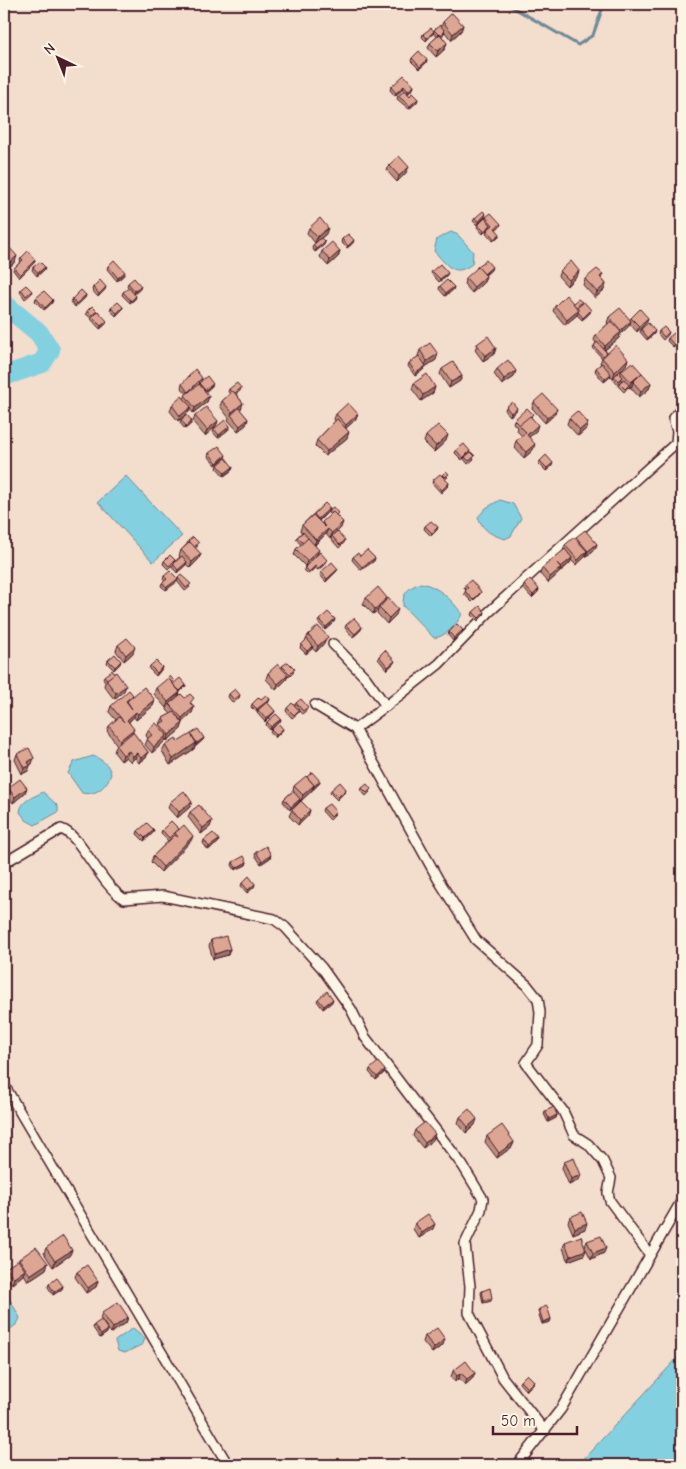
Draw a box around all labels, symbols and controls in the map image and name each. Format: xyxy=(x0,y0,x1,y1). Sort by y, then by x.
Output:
north arrow xyxy=(32,32,82,82)
text: N xyxy=(40,40,59,58)
scale bar xyxy=(493,1404,577,1436)
text: 50 m xyxy=(501,1412,536,1430)

